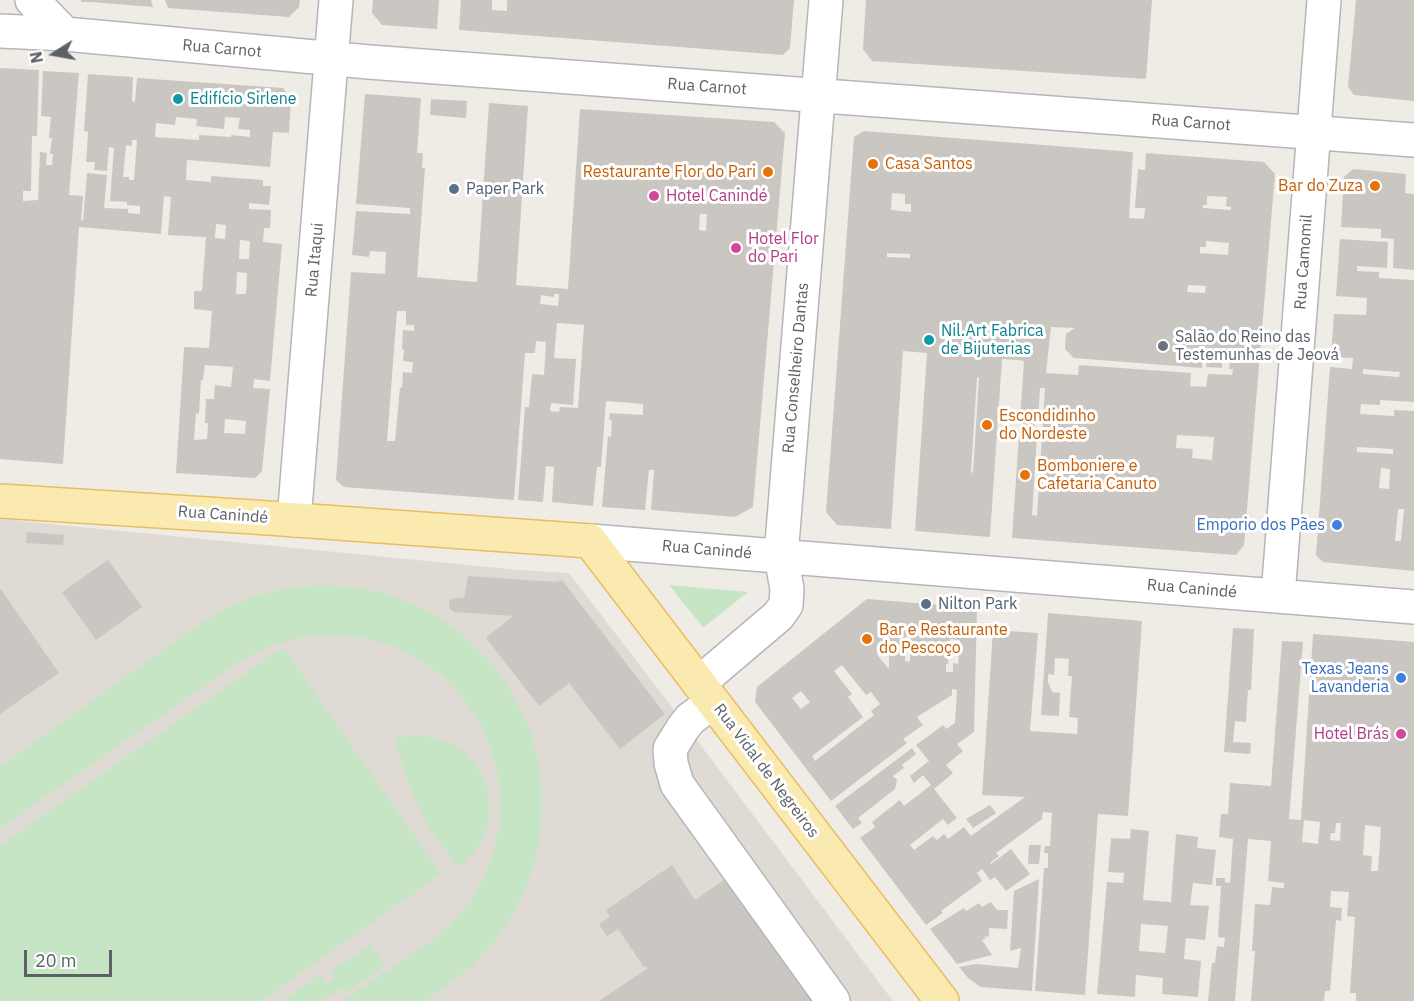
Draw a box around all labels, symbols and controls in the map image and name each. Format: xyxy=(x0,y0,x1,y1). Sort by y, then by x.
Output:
north arrow xyxy=(24,24,84,84)
street label: Rua Carnot xyxy=(181,36,263,62)
text: N xyxy=(25,50,47,65)
street label: Rua Carnot xyxy=(667,75,747,99)
place label: Edifício Sirlene xyxy=(190,89,297,109)
marker: Edifício Sirlene xyxy=(171,92,185,106)
street label: Rua Carnot xyxy=(1151,111,1231,135)
place label: Casa Santos xyxy=(885,154,973,174)
marker: Casa Santos xyxy=(866,157,880,171)
place label: Restaurante Flor do Pari xyxy=(583,162,756,182)
marker: Restaurante Flor do Pari xyxy=(761,165,775,179)
place label: Bar do Zuza xyxy=(1278,176,1363,196)
place label: Paper Park xyxy=(466,179,544,199)
marker: Bar do Zuza xyxy=(1368,179,1382,193)
marker: Paper Park xyxy=(447,182,461,196)
place label: Hotel Canindé xyxy=(666,186,767,206)
marker: Hotel Canindé xyxy=(647,189,661,203)
street label: Rua Camomil xyxy=(1291,214,1317,310)
street label: Rua Itaqui xyxy=(302,222,328,298)
place label: Hotel Flor do Pari xyxy=(748,229,819,267)
marker: Hotel Flor do Pari xyxy=(729,241,743,255)
street label: Rua Conselheiro Dantas xyxy=(779,282,813,454)
place label: Nil.Art Fabrica de Bijuterias xyxy=(941,321,1044,359)
place label: Salão do Reino das Testemunhas de Jeová xyxy=(1175,327,1339,365)
marker: Nil.Art Fabrica de Bijuterias xyxy=(922,333,936,347)
marker: Salão do Reino das Testemunhas de Jeová xyxy=(1156,339,1170,353)
place label: Escondidinho do Nordeste xyxy=(999,406,1096,444)
marker: Escondidinho do Nordeste xyxy=(980,418,994,432)
place label: Bomboniere e Cafetaria Canuto xyxy=(1037,456,1157,494)
marker: Bomboniere e Cafetaria Canuto xyxy=(1018,468,1032,482)
street label: Rua Canindé xyxy=(177,502,269,528)
place label: Emporio dos Pães xyxy=(1196,515,1325,535)
marker: Emporio dos Pães xyxy=(1330,518,1344,532)
street label: Rua Canindé xyxy=(661,536,753,564)
street label: Rua Canindé xyxy=(1146,575,1238,603)
place label: Nilton Park xyxy=(938,594,1017,614)
marker: Nilton Park xyxy=(919,597,933,611)
place label: Bar e Restaurante do Pescoço xyxy=(879,620,1008,658)
marker: Bar e Restaurante do Pescoço xyxy=(860,632,874,646)
place label: Texas Jeans Lavanderia xyxy=(1302,659,1389,697)
marker: Texas Jeans Lavanderia xyxy=(1394,671,1408,685)
street label: Rua Vidal de Negreiros xyxy=(709,700,823,842)
place label: Hotel Brás xyxy=(1314,724,1389,744)
marker: Hotel Brás xyxy=(1394,727,1408,741)
scale bar xyxy=(27,938,116,976)
text: 20 m xyxy=(35,949,77,972)

